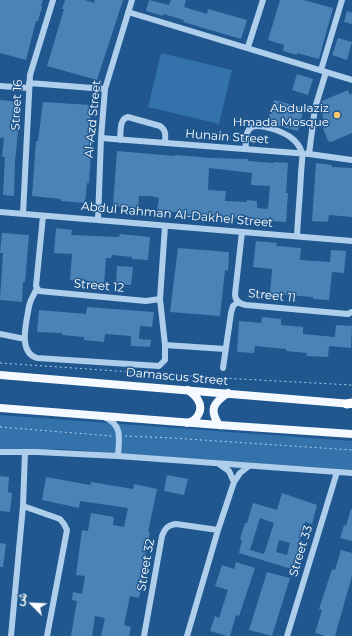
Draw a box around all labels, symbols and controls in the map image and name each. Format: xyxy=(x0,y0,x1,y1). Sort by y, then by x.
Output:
street label: Street 16 xyxy=(8,79,26,131)
street label: Al-Azd Street xyxy=(82,79,104,159)
place label: Abdulaziz Hmada Mosque xyxy=(233,101,329,129)
marker: Abdulaziz Hmada Mosque xyxy=(332,110,342,120)
street label: Hunain Street xyxy=(185,127,269,147)
street label: Abdul Rahman Al-Dakhel Street xyxy=(80,199,274,231)
street label: Street 12 xyxy=(73,277,125,295)
street label: Street 11 xyxy=(247,286,297,306)
street label: Damascus Street xyxy=(125,365,229,389)
street label: Street 33 xyxy=(286,524,316,578)
street label: Street 32 xyxy=(134,538,158,592)
north arrow xyxy=(12,584,52,624)
text: ش xyxy=(12,590,30,608)

